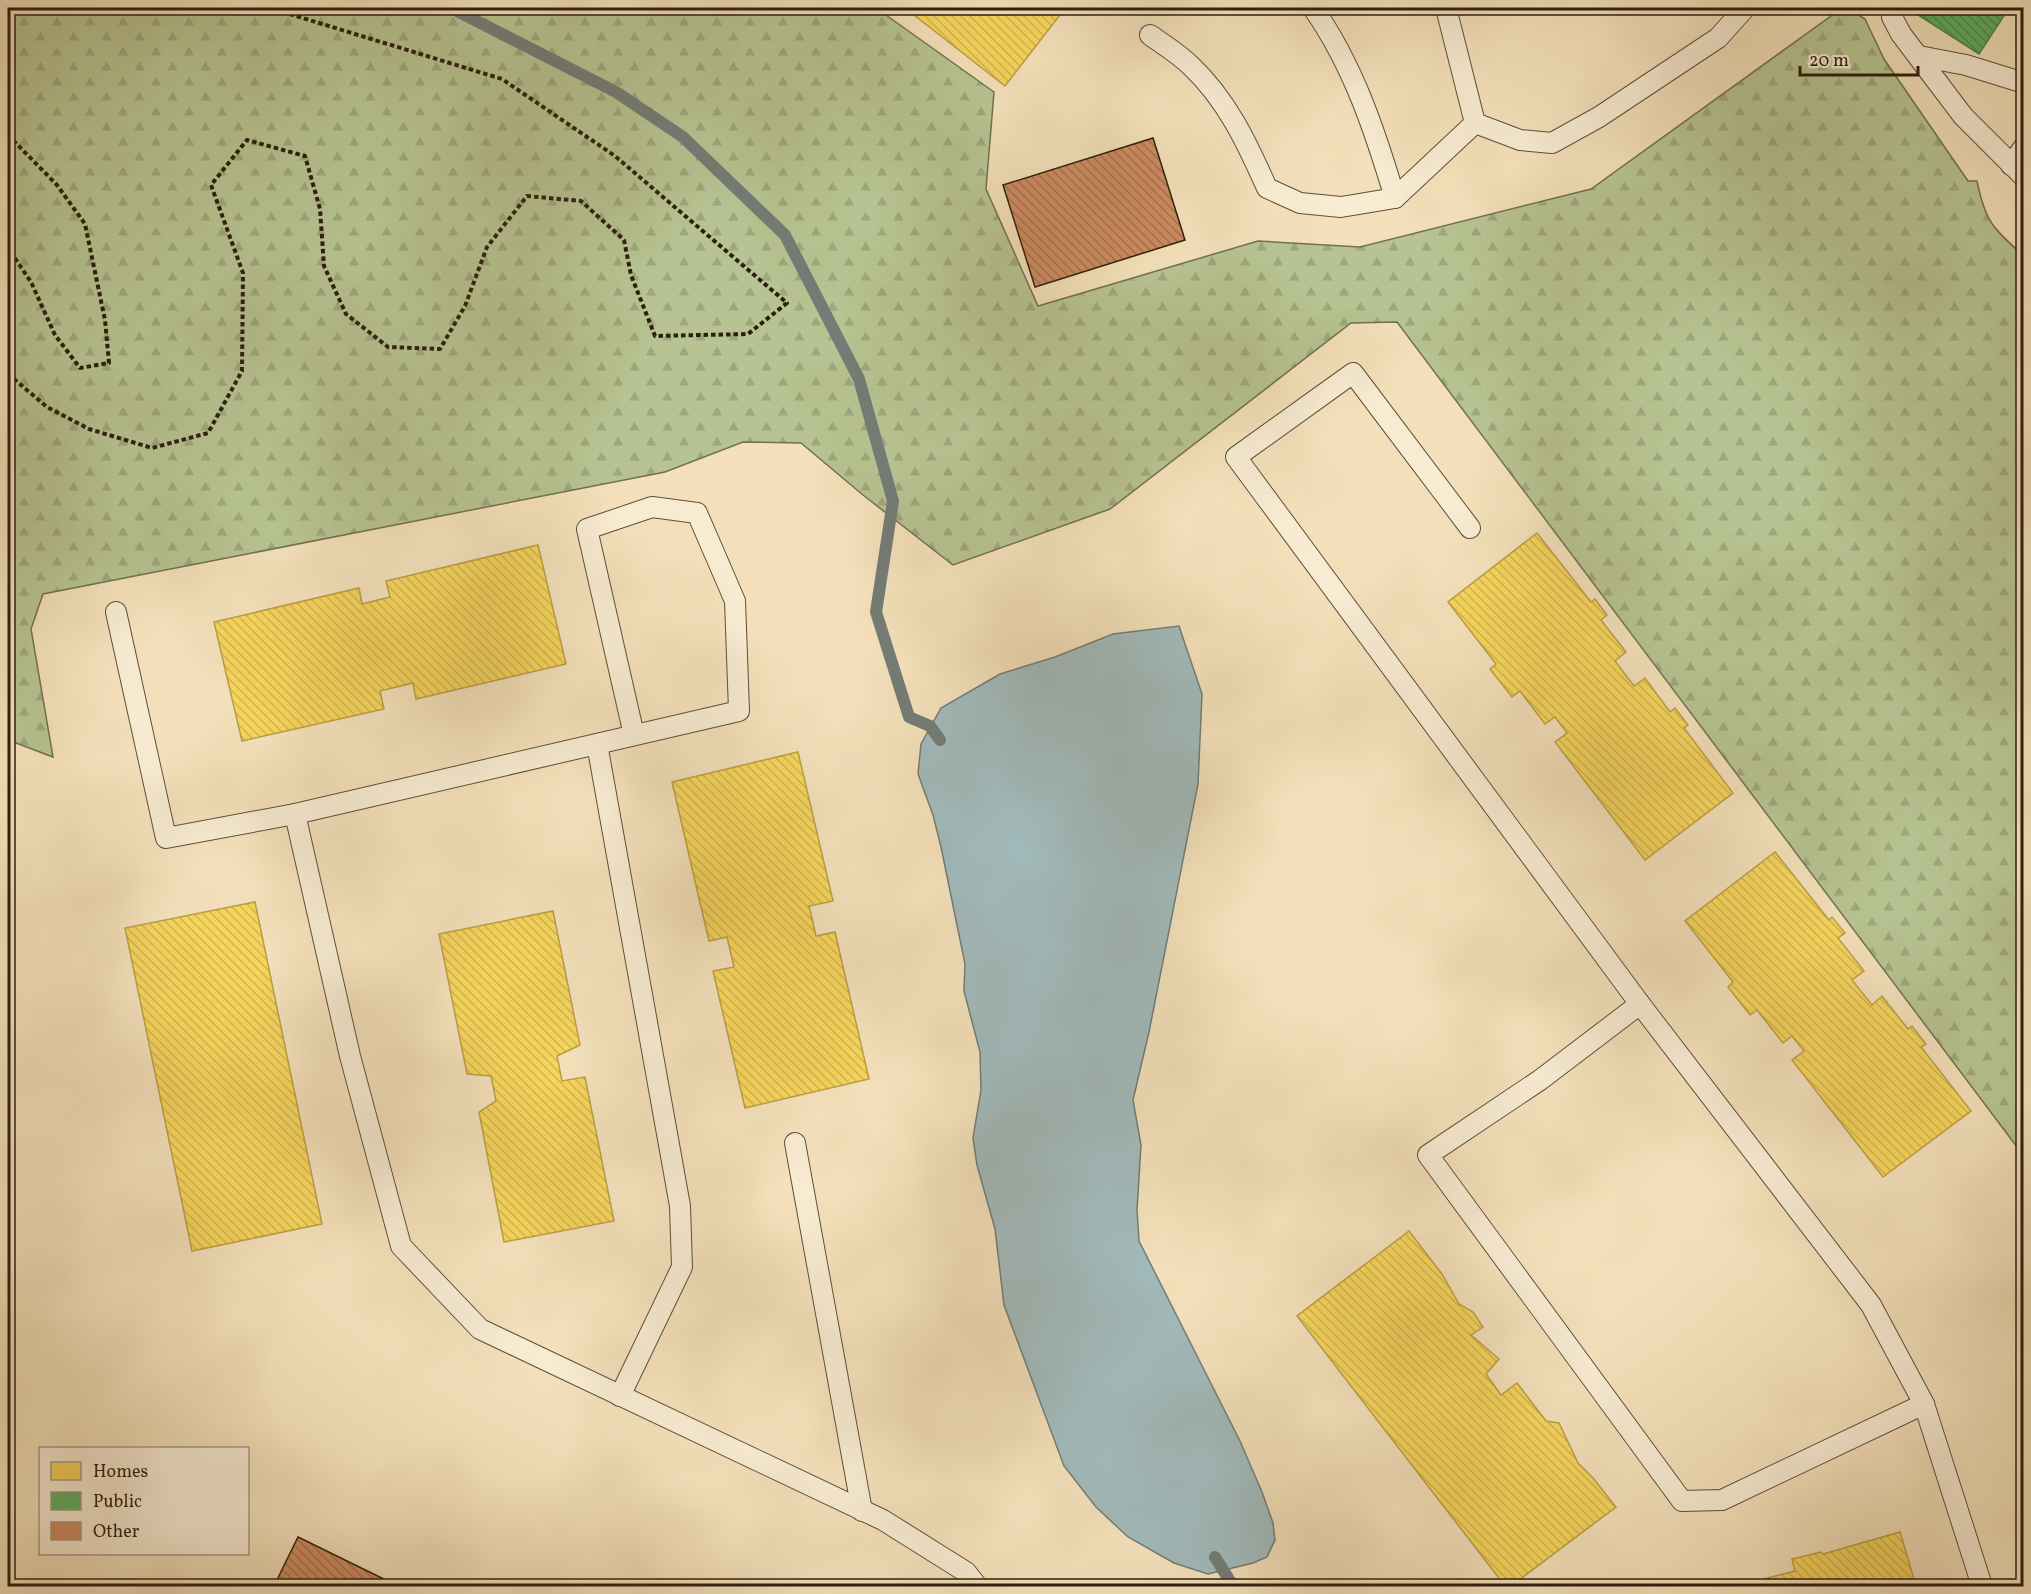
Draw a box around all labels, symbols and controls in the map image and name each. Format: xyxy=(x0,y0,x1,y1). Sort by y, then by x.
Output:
scale bar xyxy=(1800,39,1918,77)
text: 20 m xyxy=(1809,49,1849,74)
legend xyxy=(39,1447,249,1555)
text: Homes xyxy=(93,1460,148,1485)
text: Public xyxy=(93,1490,142,1515)
text: Other xyxy=(93,1520,140,1545)

